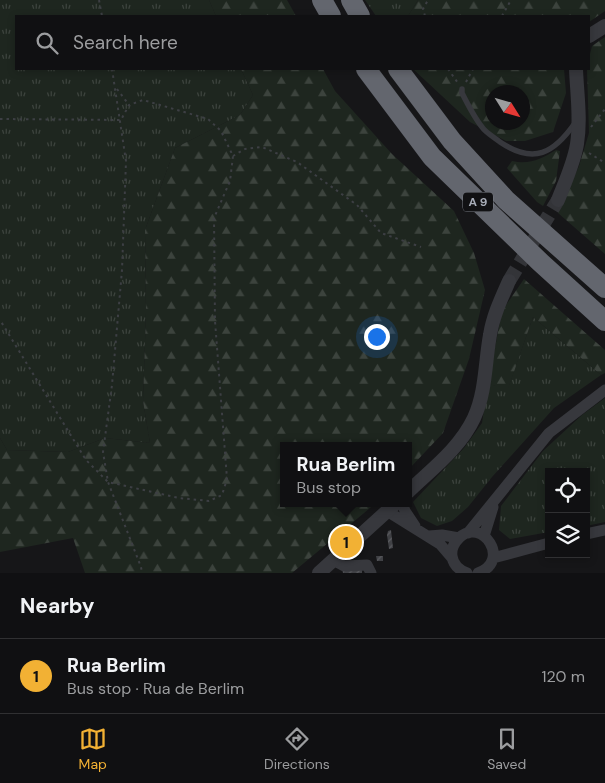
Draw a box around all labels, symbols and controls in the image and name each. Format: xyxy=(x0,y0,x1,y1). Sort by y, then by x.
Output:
search box xyxy=(15,15,590,70)
icon: search xyxy=(33,29,61,57)
text: Search here xyxy=(73,30,178,55)
north arrow xyxy=(485,85,530,130)
road number: A 9 xyxy=(463,192,493,212)
your location xyxy=(364,324,390,350)
popup xyxy=(280,442,412,507)
text: Rua Berlim xyxy=(297,452,395,477)
map controls xyxy=(545,468,590,558)
button: locate xyxy=(545,468,590,513)
text: Bus stop xyxy=(297,477,361,498)
button: layers xyxy=(545,513,590,558)
pin: 1 xyxy=(330,523,362,561)
text: Nearby xyxy=(20,592,94,620)
text: Rua Berlim xyxy=(67,653,166,678)
text: 1 xyxy=(33,666,39,687)
text: 120 m xyxy=(541,666,585,687)
text: Bus stop · Rua de Berlim xyxy=(67,678,244,699)
tab: Map xyxy=(79,725,107,773)
tab: Directions xyxy=(264,725,330,773)
tab: Saved xyxy=(487,725,526,773)

